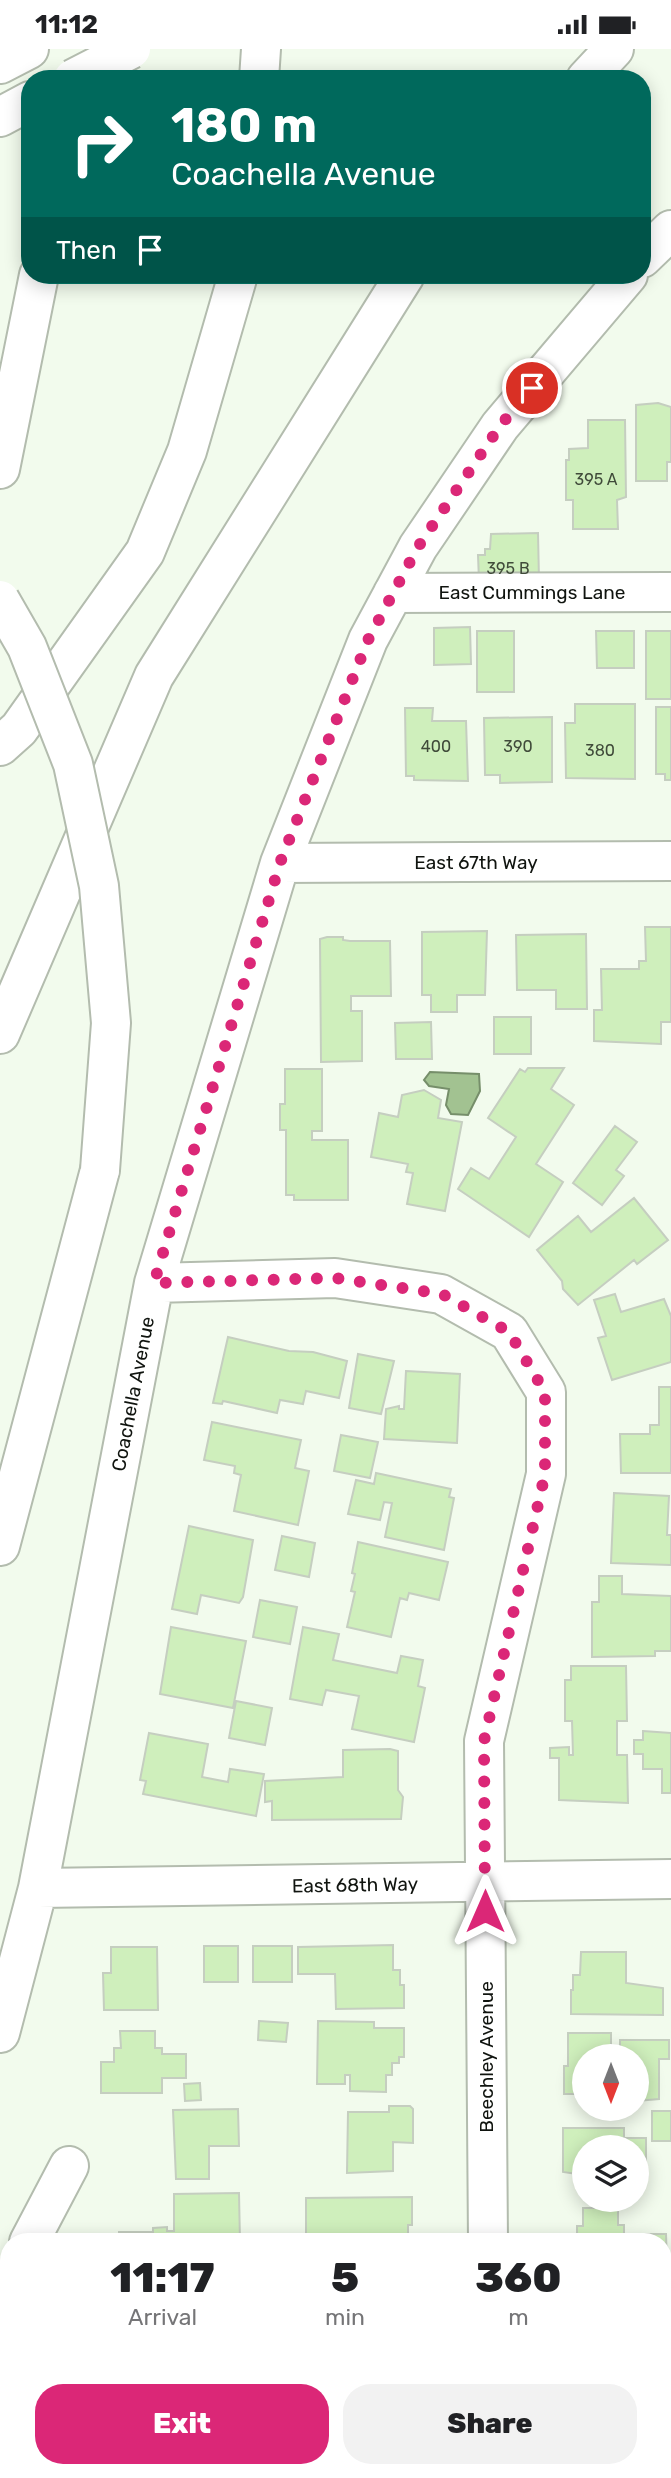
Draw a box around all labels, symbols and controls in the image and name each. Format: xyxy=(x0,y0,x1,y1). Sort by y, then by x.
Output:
text: 11:12 xyxy=(35,9,98,40)
text: 180 m xyxy=(171,96,317,154)
icon: right xyxy=(56,98,147,189)
text: Coachella Avenue xyxy=(171,155,436,193)
icon: arrive xyxy=(131,231,169,269)
text: Then xyxy=(56,235,117,266)
pin xyxy=(502,358,562,418)
icon: arrive xyxy=(513,369,551,407)
house number: 395 A xyxy=(575,470,618,489)
house number: 395 B xyxy=(486,559,530,578)
street label: East Cummings Lane xyxy=(439,581,625,604)
house number: 400 xyxy=(421,737,451,756)
house number: 390 xyxy=(503,737,533,756)
house number: 380 xyxy=(585,741,615,760)
street label: East 67th Way xyxy=(414,851,538,874)
street label: Coachella Avenue xyxy=(107,1315,159,1473)
street label: East 68th Way xyxy=(292,1872,418,1898)
position arrow xyxy=(448,1874,522,1948)
street label: Beechley Avenue xyxy=(475,1981,498,2133)
north arrow xyxy=(572,2044,649,2121)
map controls xyxy=(572,2044,649,2212)
button: layers xyxy=(572,2135,649,2212)
text: 11:17 xyxy=(110,2253,215,2303)
text: 5 xyxy=(331,2253,359,2303)
text: 360 xyxy=(475,2253,562,2303)
text: Arrival xyxy=(128,2303,197,2331)
text: min xyxy=(325,2303,365,2331)
text: m xyxy=(508,2303,529,2331)
button: Exit xyxy=(35,2384,329,2464)
button: Share xyxy=(343,2384,637,2464)

